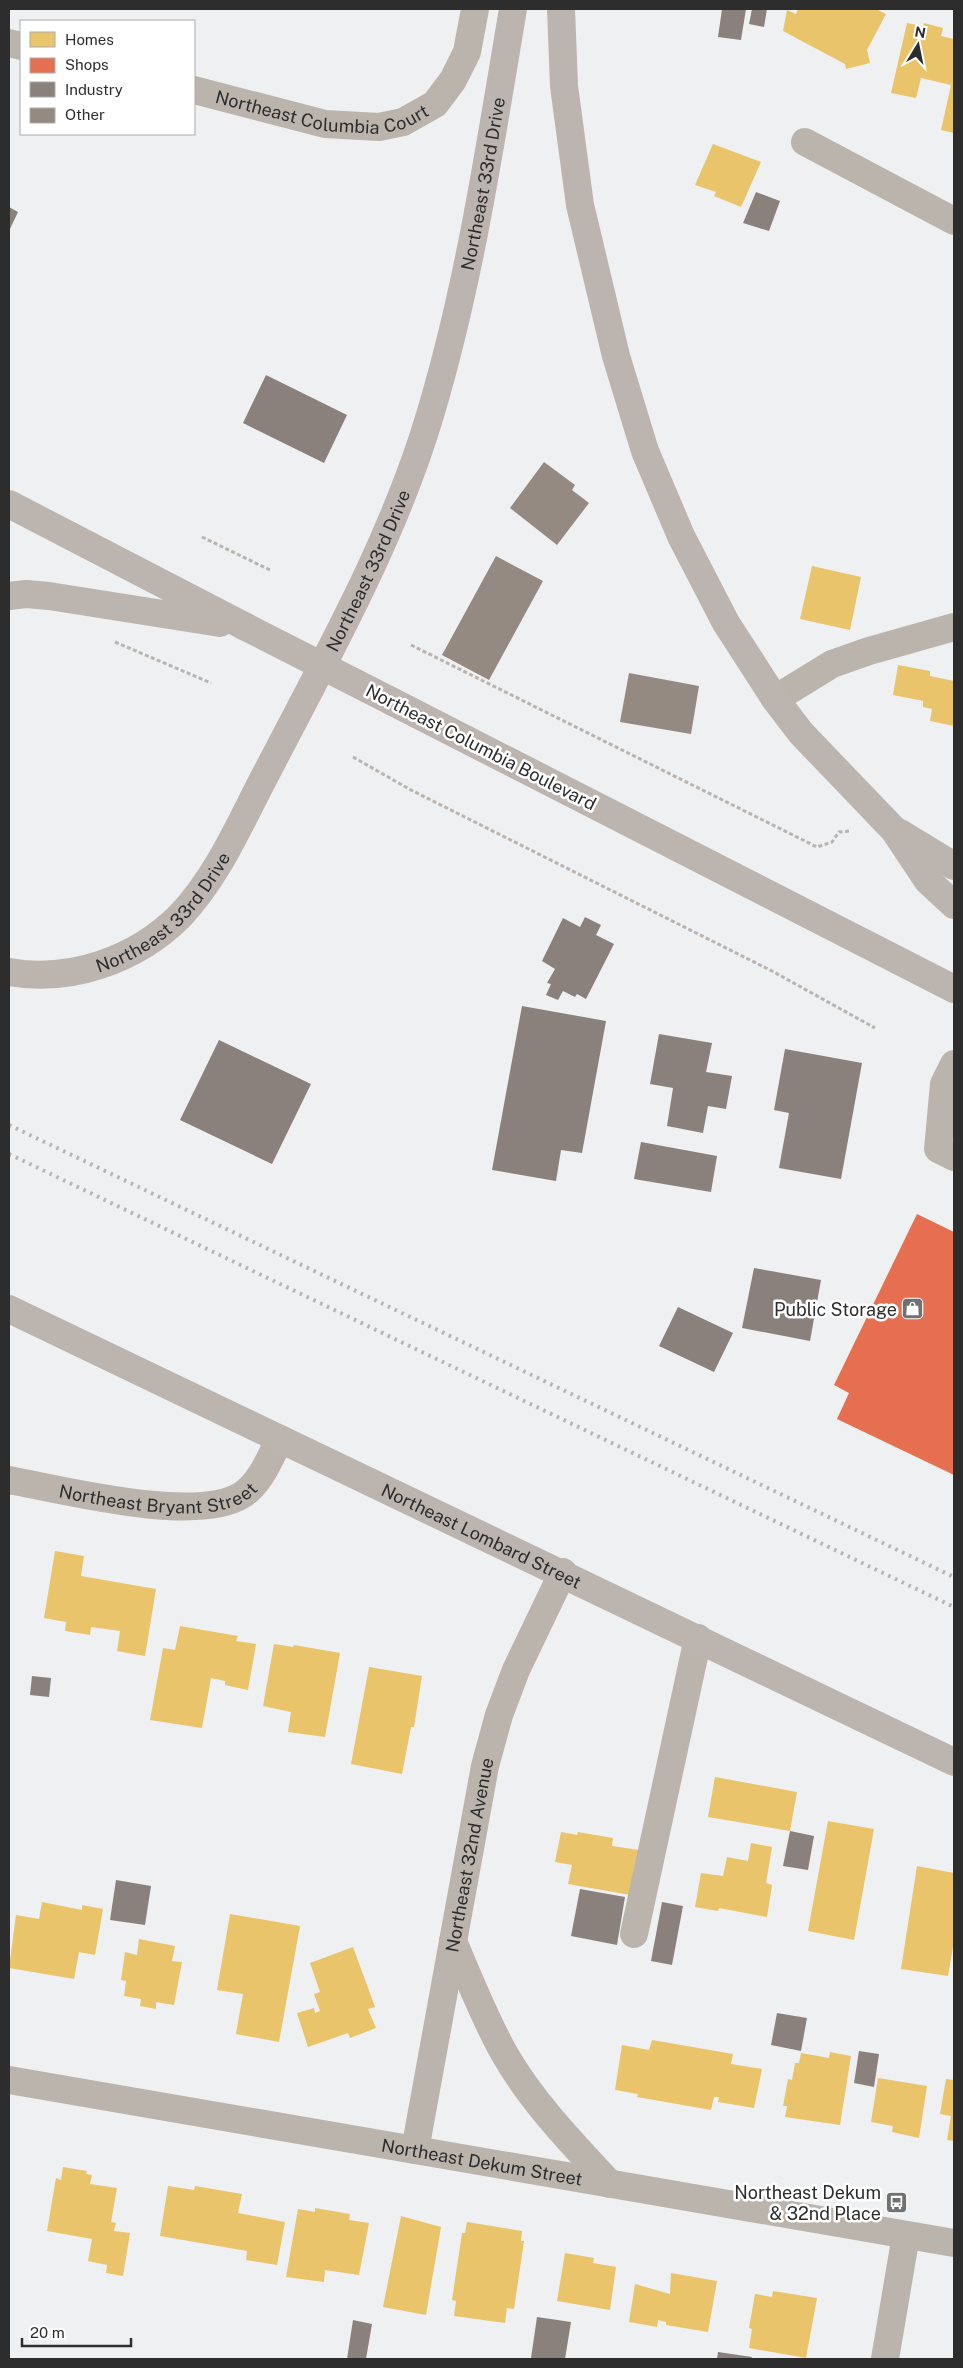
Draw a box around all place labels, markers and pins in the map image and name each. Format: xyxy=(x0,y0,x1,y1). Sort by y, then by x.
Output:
shop icon: Public Storage xyxy=(901,1297,925,1321)
place label: Public Storage xyxy=(774,1299,897,1320)
place label: Northeast Dekum & 32nd Place xyxy=(734,2182,881,2224)
bus stop icon: Northeast Dekum & 32nd Place xyxy=(885,2190,909,2214)

